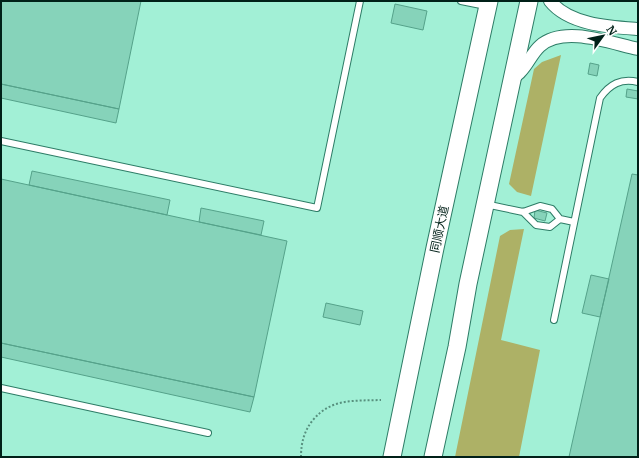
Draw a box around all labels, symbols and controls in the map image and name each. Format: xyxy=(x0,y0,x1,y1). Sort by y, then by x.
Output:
north arrow xyxy=(583,16,623,56)
text: N xyxy=(603,23,620,38)
street label: 同顺大道 xyxy=(427,204,451,254)

